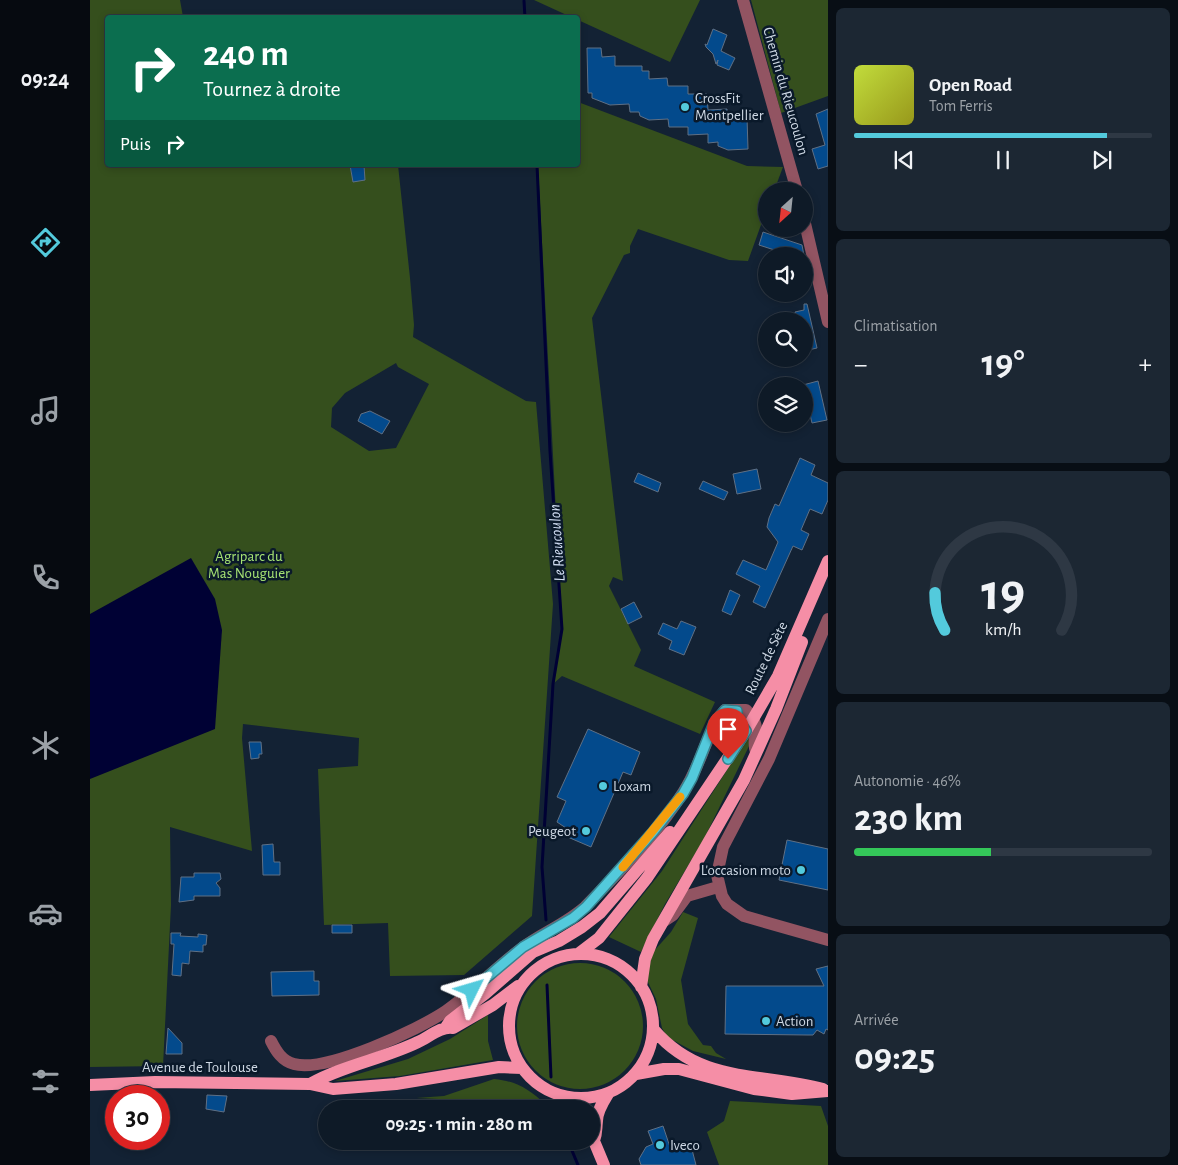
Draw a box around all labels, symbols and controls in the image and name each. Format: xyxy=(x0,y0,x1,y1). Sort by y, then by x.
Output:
street label: Chemin du Rieucoulon xyxy=(760,26,811,157)
icon: right xyxy=(120,35,185,100)
text: 240 m xyxy=(203,37,289,72)
text: 09:24 xyxy=(21,68,69,90)
text: Open Road xyxy=(929,76,1012,95)
text: Tournez à droite xyxy=(203,78,341,100)
place label: CrossFit Montpellier xyxy=(695,91,764,123)
text: Tom Ferris xyxy=(929,98,993,114)
marker: CrossFit Montpellier xyxy=(679,101,691,113)
icon: right xyxy=(161,130,189,158)
text: Puis xyxy=(120,135,151,154)
icon: previous xyxy=(890,146,918,174)
icon: pause xyxy=(989,146,1017,174)
icon: next xyxy=(1088,146,1116,174)
north arrow xyxy=(758,182,812,238)
map controls xyxy=(758,182,813,432)
icon: directions xyxy=(28,225,63,260)
button: sound xyxy=(758,247,813,302)
button: search xyxy=(758,312,813,367)
text: Climatisation xyxy=(854,318,938,334)
text: 19° xyxy=(981,345,1025,383)
text: − xyxy=(854,351,867,379)
text: + xyxy=(1139,351,1152,379)
button: layers xyxy=(758,377,813,432)
icon: music xyxy=(28,393,63,428)
water label: Le Rieucoulon xyxy=(546,504,568,582)
park label: Agriparc du Mas Nouguier xyxy=(208,549,290,581)
icon: phone xyxy=(28,560,63,595)
text: 19 xyxy=(981,567,1025,619)
street label: Route de Sète xyxy=(742,619,791,697)
text: km/h xyxy=(985,621,1021,639)
pin xyxy=(707,708,749,759)
icon: arrive xyxy=(714,715,742,743)
icon: climate xyxy=(28,728,63,763)
text: Autonomie · 46% xyxy=(854,773,961,789)
place label: Loxam xyxy=(613,779,651,794)
marker: Loxam xyxy=(597,780,609,792)
text: 230 km xyxy=(854,800,963,838)
place label: Peugeot xyxy=(528,824,576,839)
marker: Peugeot xyxy=(580,825,592,837)
place label: L'occasion moto xyxy=(701,863,791,878)
marker: L'occasion moto xyxy=(795,864,807,876)
icon: car xyxy=(28,896,63,931)
position arrow xyxy=(445,963,497,1015)
text: Arrivée xyxy=(854,1012,899,1028)
place label: Action xyxy=(776,1014,814,1029)
marker: Action xyxy=(760,1015,772,1027)
text: 09:25 xyxy=(854,1039,935,1077)
street label: Avenue de Toulouse xyxy=(142,1060,258,1075)
icon: filters xyxy=(28,1064,63,1099)
speed limit sign: 30 xyxy=(105,1085,170,1150)
text: 09:25 · 1 min · 280 m xyxy=(385,1115,533,1134)
place label: Iveco xyxy=(670,1138,700,1153)
marker: Iveco xyxy=(654,1139,666,1151)

